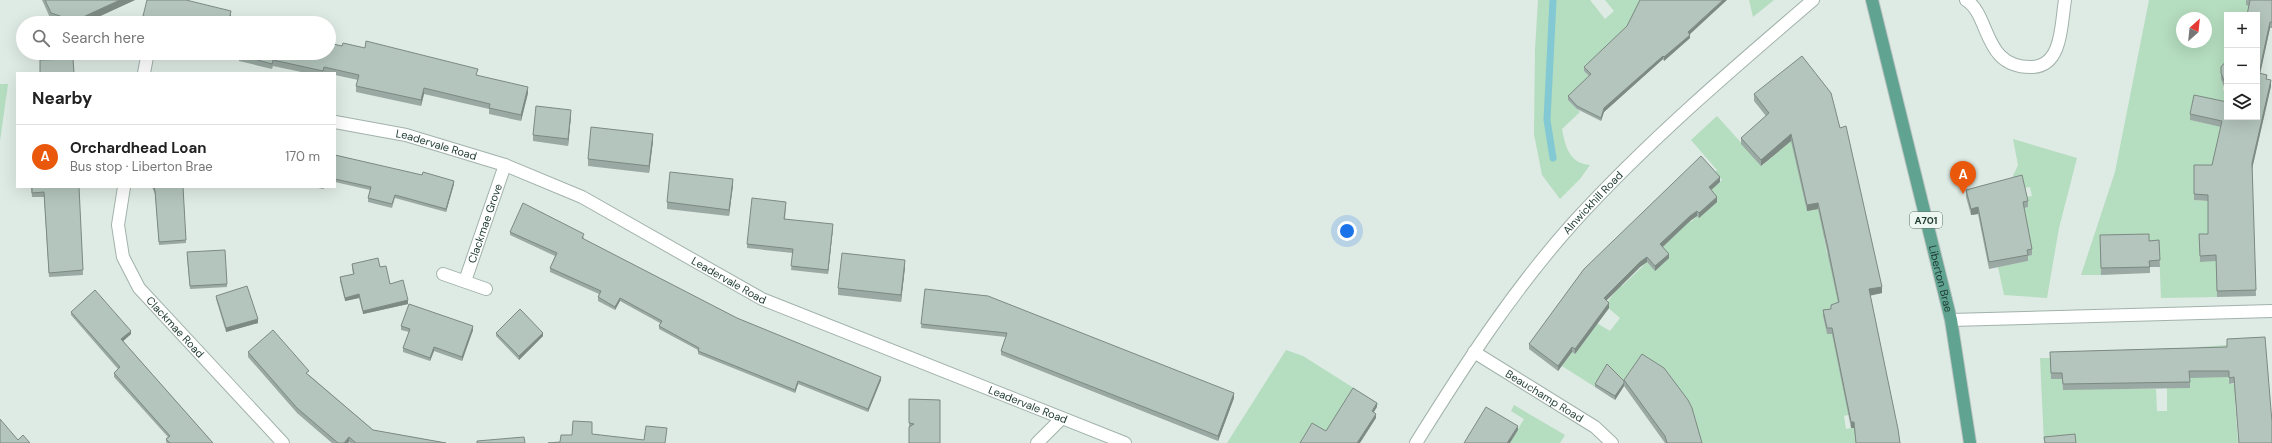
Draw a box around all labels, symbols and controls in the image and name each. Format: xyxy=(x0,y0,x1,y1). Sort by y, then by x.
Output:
north arrow xyxy=(2176,12,2212,48)
map controls xyxy=(2224,12,2260,120)
button: + xyxy=(2224,12,2260,48)
search box xyxy=(16,16,336,60)
icon: search xyxy=(30,27,52,49)
text: Search here xyxy=(62,28,145,48)
button: − xyxy=(2224,48,2260,84)
button: layers xyxy=(2224,84,2260,120)
text: Nearby xyxy=(32,87,92,109)
street label: Leadervale Road xyxy=(395,126,479,163)
text: Orchardhead Loan xyxy=(70,138,206,158)
text: A xyxy=(40,148,50,165)
text: 170 m xyxy=(285,148,320,165)
text: Bus stop · Liberton Brae xyxy=(70,158,213,175)
pin: A xyxy=(1950,161,1976,194)
street label: Alnwickhill Road xyxy=(1560,168,1626,237)
street label: Clackmae Grove xyxy=(465,182,505,265)
road number: A701 xyxy=(1910,212,1942,228)
your location xyxy=(1337,221,1357,241)
street label: Liberton Brae xyxy=(1926,244,1956,314)
street label: Leadervale Road xyxy=(689,254,768,307)
street label: Clackmae Road xyxy=(143,293,207,361)
street label: Beauchamp Road xyxy=(1503,366,1586,425)
street label: Leadervale Road xyxy=(986,383,1070,426)

